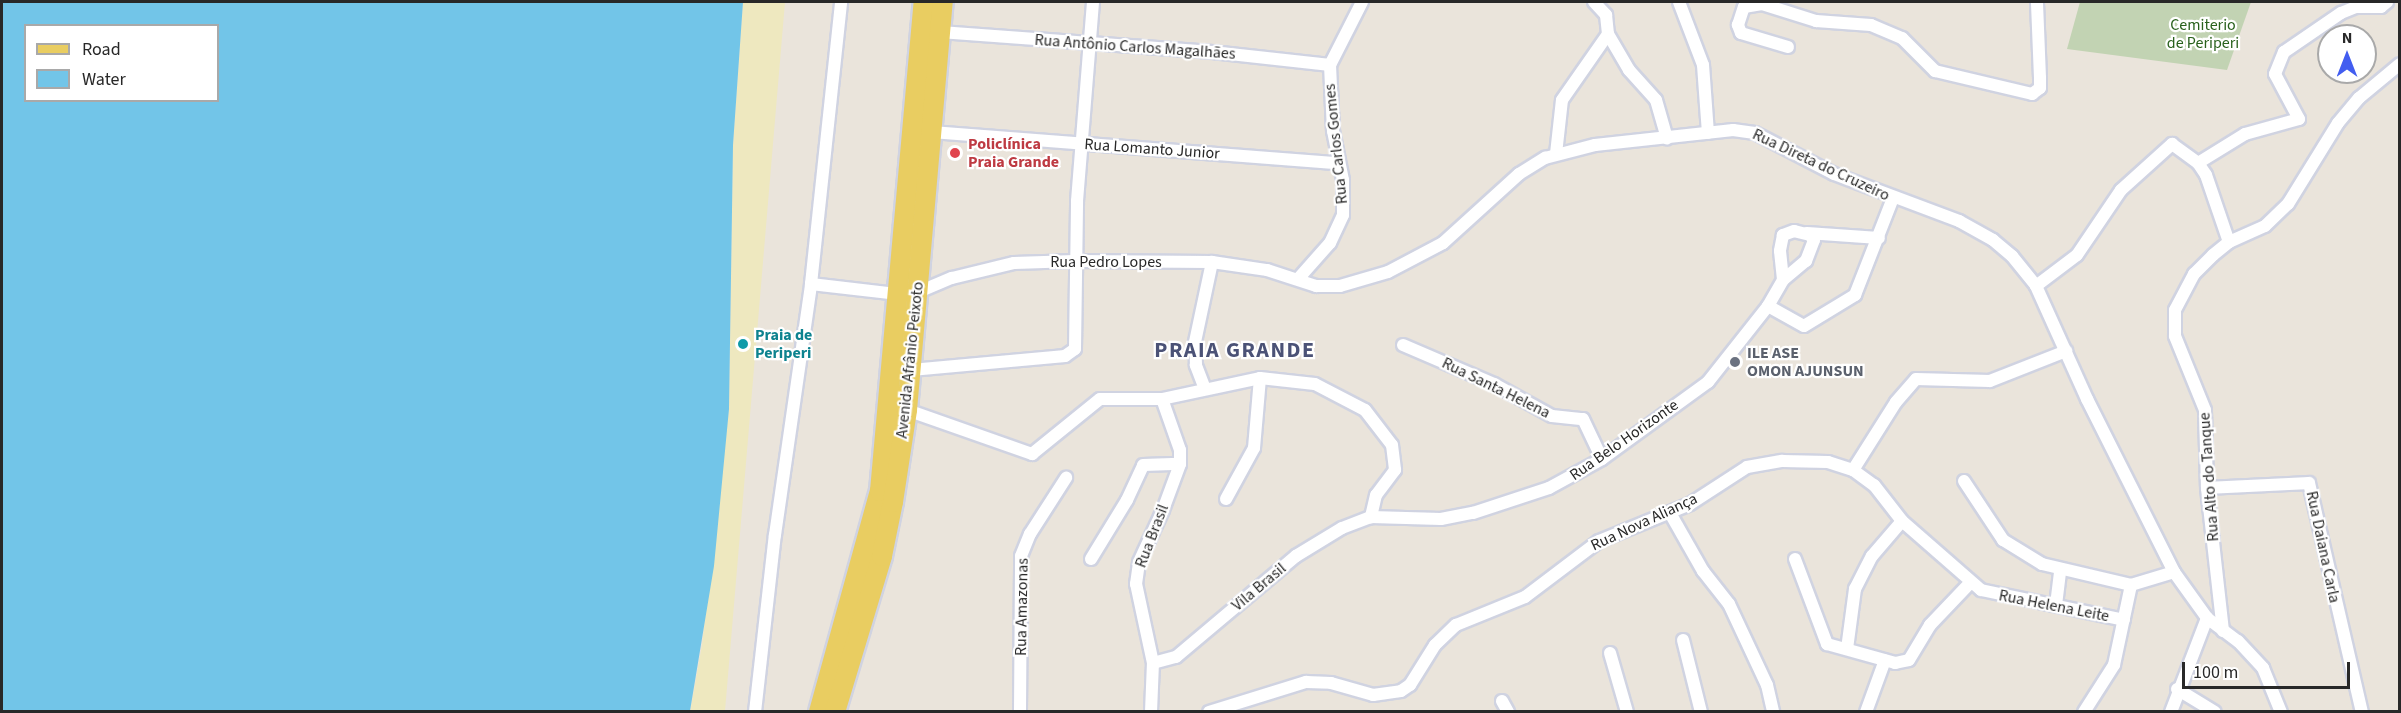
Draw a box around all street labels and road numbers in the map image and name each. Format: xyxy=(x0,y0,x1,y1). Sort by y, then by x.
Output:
street label: Rua Antônio Carlos Magalhães xyxy=(1034,30,1236,64)
street label: Rua Carlos Gomes xyxy=(1320,83,1352,205)
street label: Rua Direta do Cruzeiro xyxy=(1749,125,1893,205)
street label: Rua Lomanto Junior xyxy=(1084,135,1220,163)
street label: Rua Pedro Lopes xyxy=(1050,252,1162,272)
street label: Avenida Afrânio Peixoto xyxy=(892,281,928,439)
street label: Rua Santa Helena xyxy=(1439,354,1553,422)
street label: Rua Belo Horizonte xyxy=(1566,395,1682,485)
street label: Rua Alto do Tanque xyxy=(2195,412,2223,542)
street label: Rua Nova Aliança xyxy=(1588,489,1700,555)
street label: Rua Daiana Carla xyxy=(2302,489,2344,605)
street label: Rua Brasil xyxy=(1131,502,1173,570)
street label: Rua Amazonas xyxy=(1012,558,1032,656)
street label: Vila Brasil xyxy=(1228,559,1290,615)
street label: Rua Helena Leite xyxy=(1997,586,2111,626)

